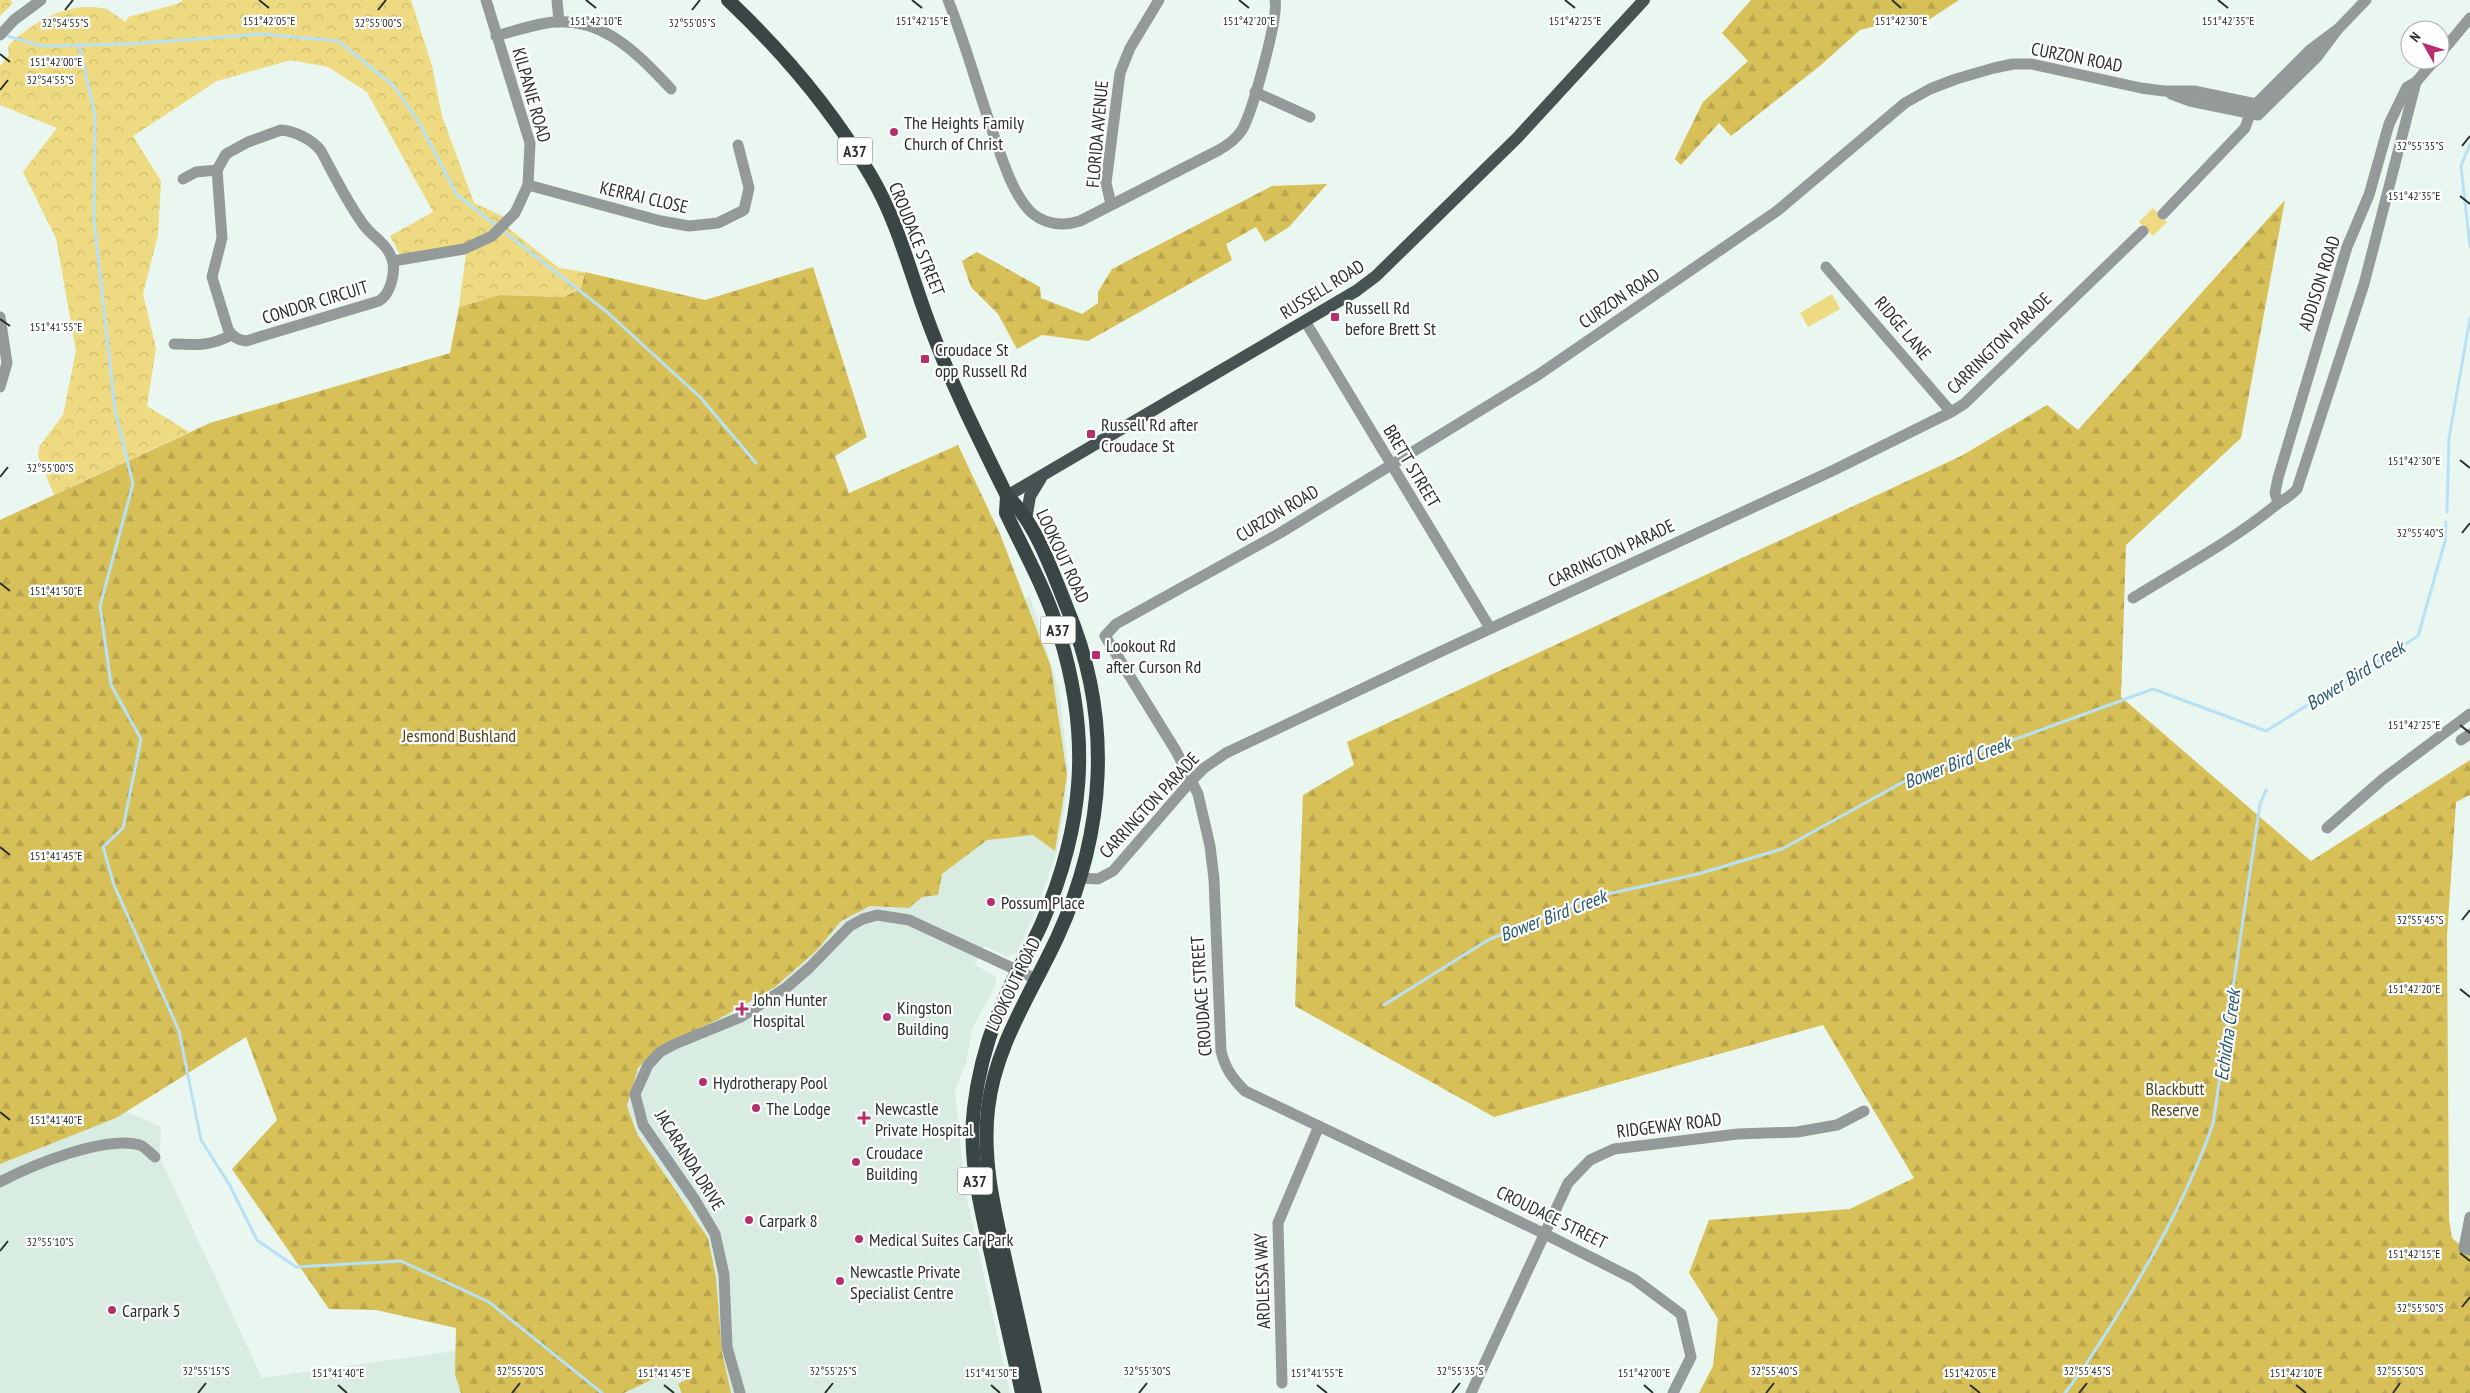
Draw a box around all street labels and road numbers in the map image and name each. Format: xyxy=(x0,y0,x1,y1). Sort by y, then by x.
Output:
street label: CURZON ROAD xyxy=(2029,37,2125,77)
street label: KILPANIE ROAD xyxy=(508,45,556,145)
street label: FLORIDA AVENUE xyxy=(1081,79,1113,189)
road number: A37 xyxy=(838,138,872,164)
street label: KERRAI CLOSE xyxy=(598,176,690,218)
street label: CROUDACE STREET xyxy=(884,179,950,299)
street label: ADDISON ROAD xyxy=(2293,233,2345,333)
street label: RUSSELL ROAD xyxy=(1276,254,1368,324)
street label: CURZON ROAD xyxy=(1574,263,1664,333)
street label: CONDOR CIRCUIT xyxy=(259,275,371,329)
street label: CARRINGTON PARADE xyxy=(1942,287,2056,399)
street label: RIDGE LANE xyxy=(1870,291,1936,365)
street label: BRETT STREET xyxy=(1378,420,1446,512)
street label: CURZON ROAD xyxy=(1231,479,1323,547)
street label: LOOKOUT ROAD xyxy=(1031,505,1095,607)
street label: CARRINGTON PARADE xyxy=(1544,514,1678,592)
road number: A37 xyxy=(1040,616,1076,644)
street label: CARRINGTON PARADE xyxy=(1094,747,1204,863)
street label: LOOKOUT ROAD xyxy=(981,934,1045,1034)
street label: CROUDACE STREET xyxy=(1185,935,1217,1057)
street label: JACARANDA DRIVE xyxy=(649,1105,730,1215)
street label: RIDGEWAY ROAD xyxy=(1615,1107,1723,1143)
road number: A37 xyxy=(958,1168,992,1194)
street label: CROUDACE STREET xyxy=(1493,1180,1611,1254)
street label: ARDLESSA WAY xyxy=(1249,1232,1275,1329)

